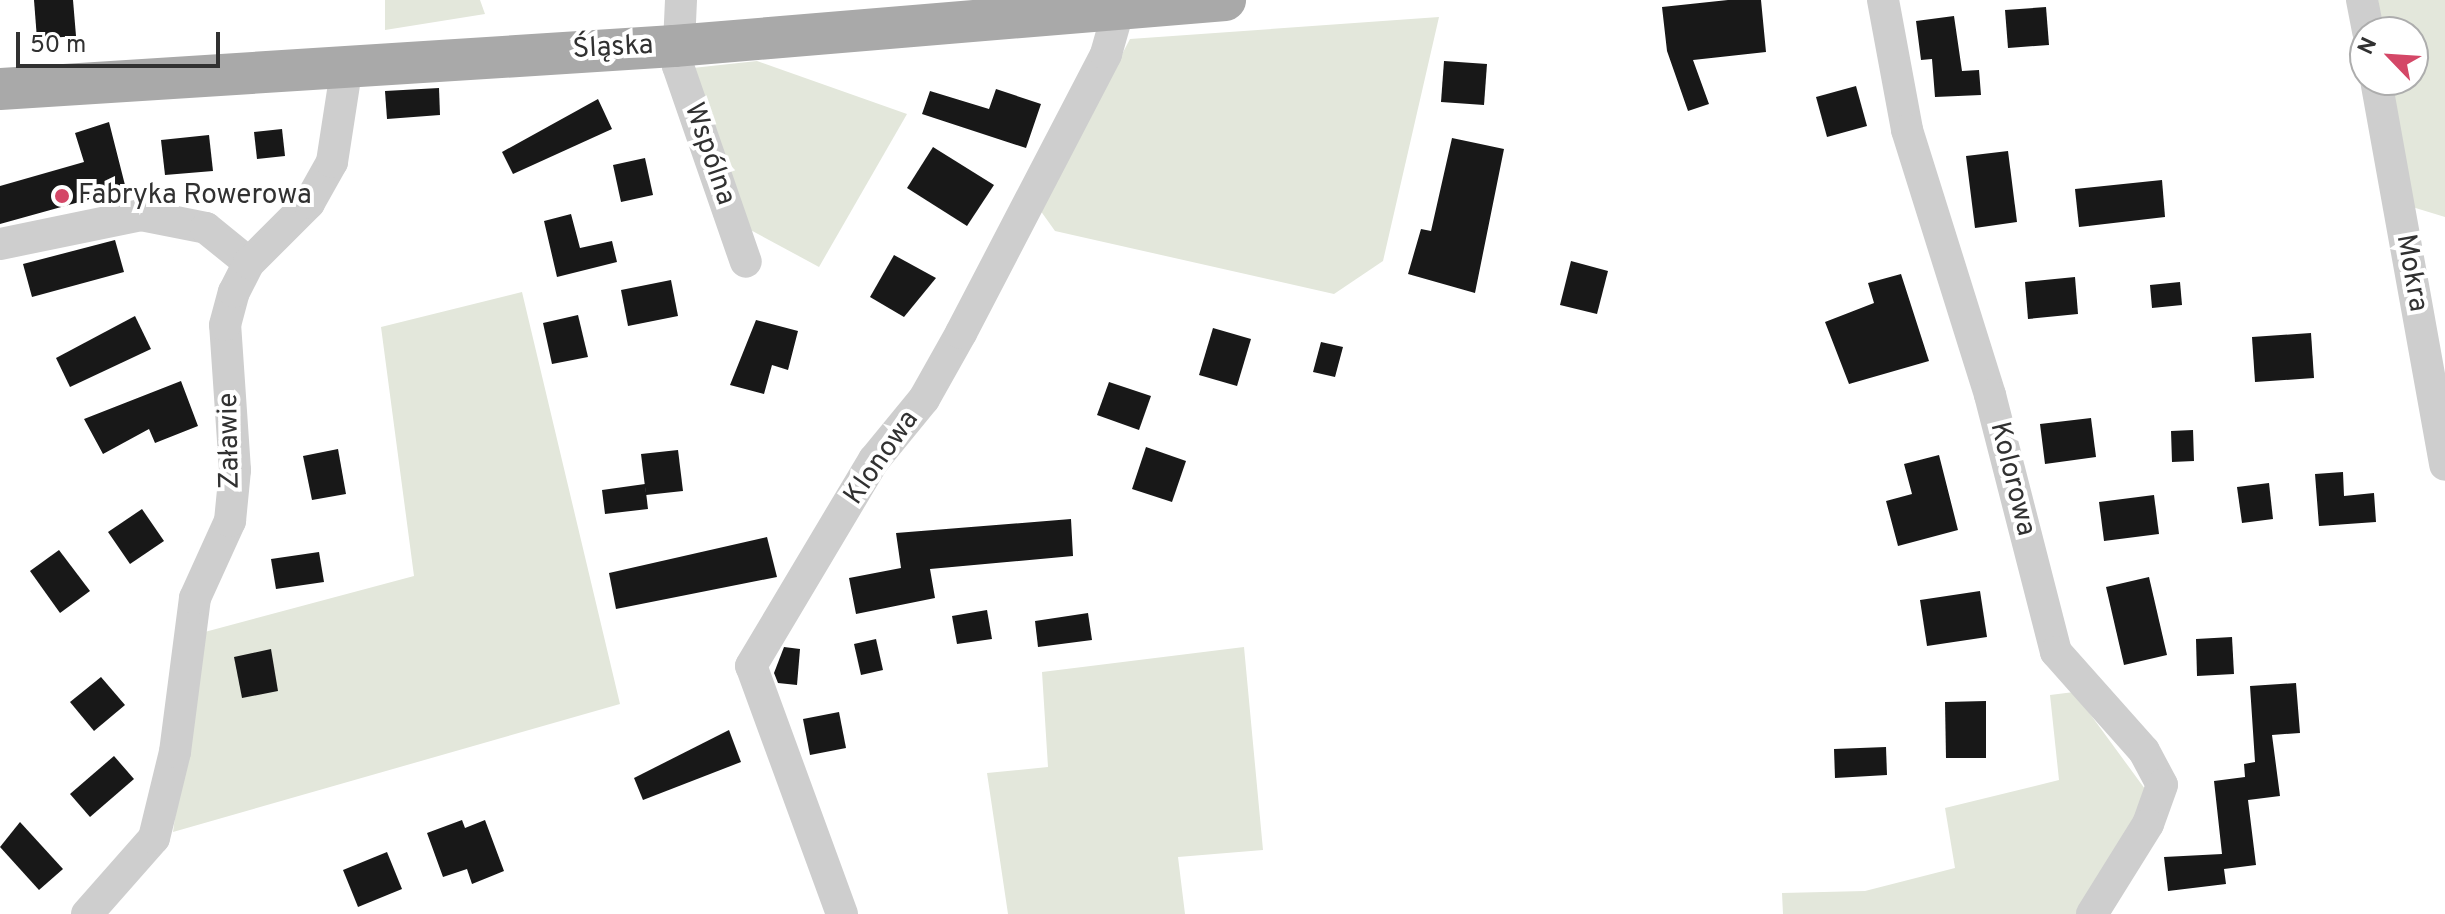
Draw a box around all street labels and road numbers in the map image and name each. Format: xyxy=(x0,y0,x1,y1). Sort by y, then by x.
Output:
street label: Śląska xyxy=(572,29,654,67)
street label: Wspólna xyxy=(676,98,742,210)
street label: Mokra xyxy=(2388,232,2434,314)
street label: Załawie xyxy=(212,392,248,490)
street label: Klonowa xyxy=(837,404,927,512)
street label: Kolorowa xyxy=(1982,419,2042,539)

